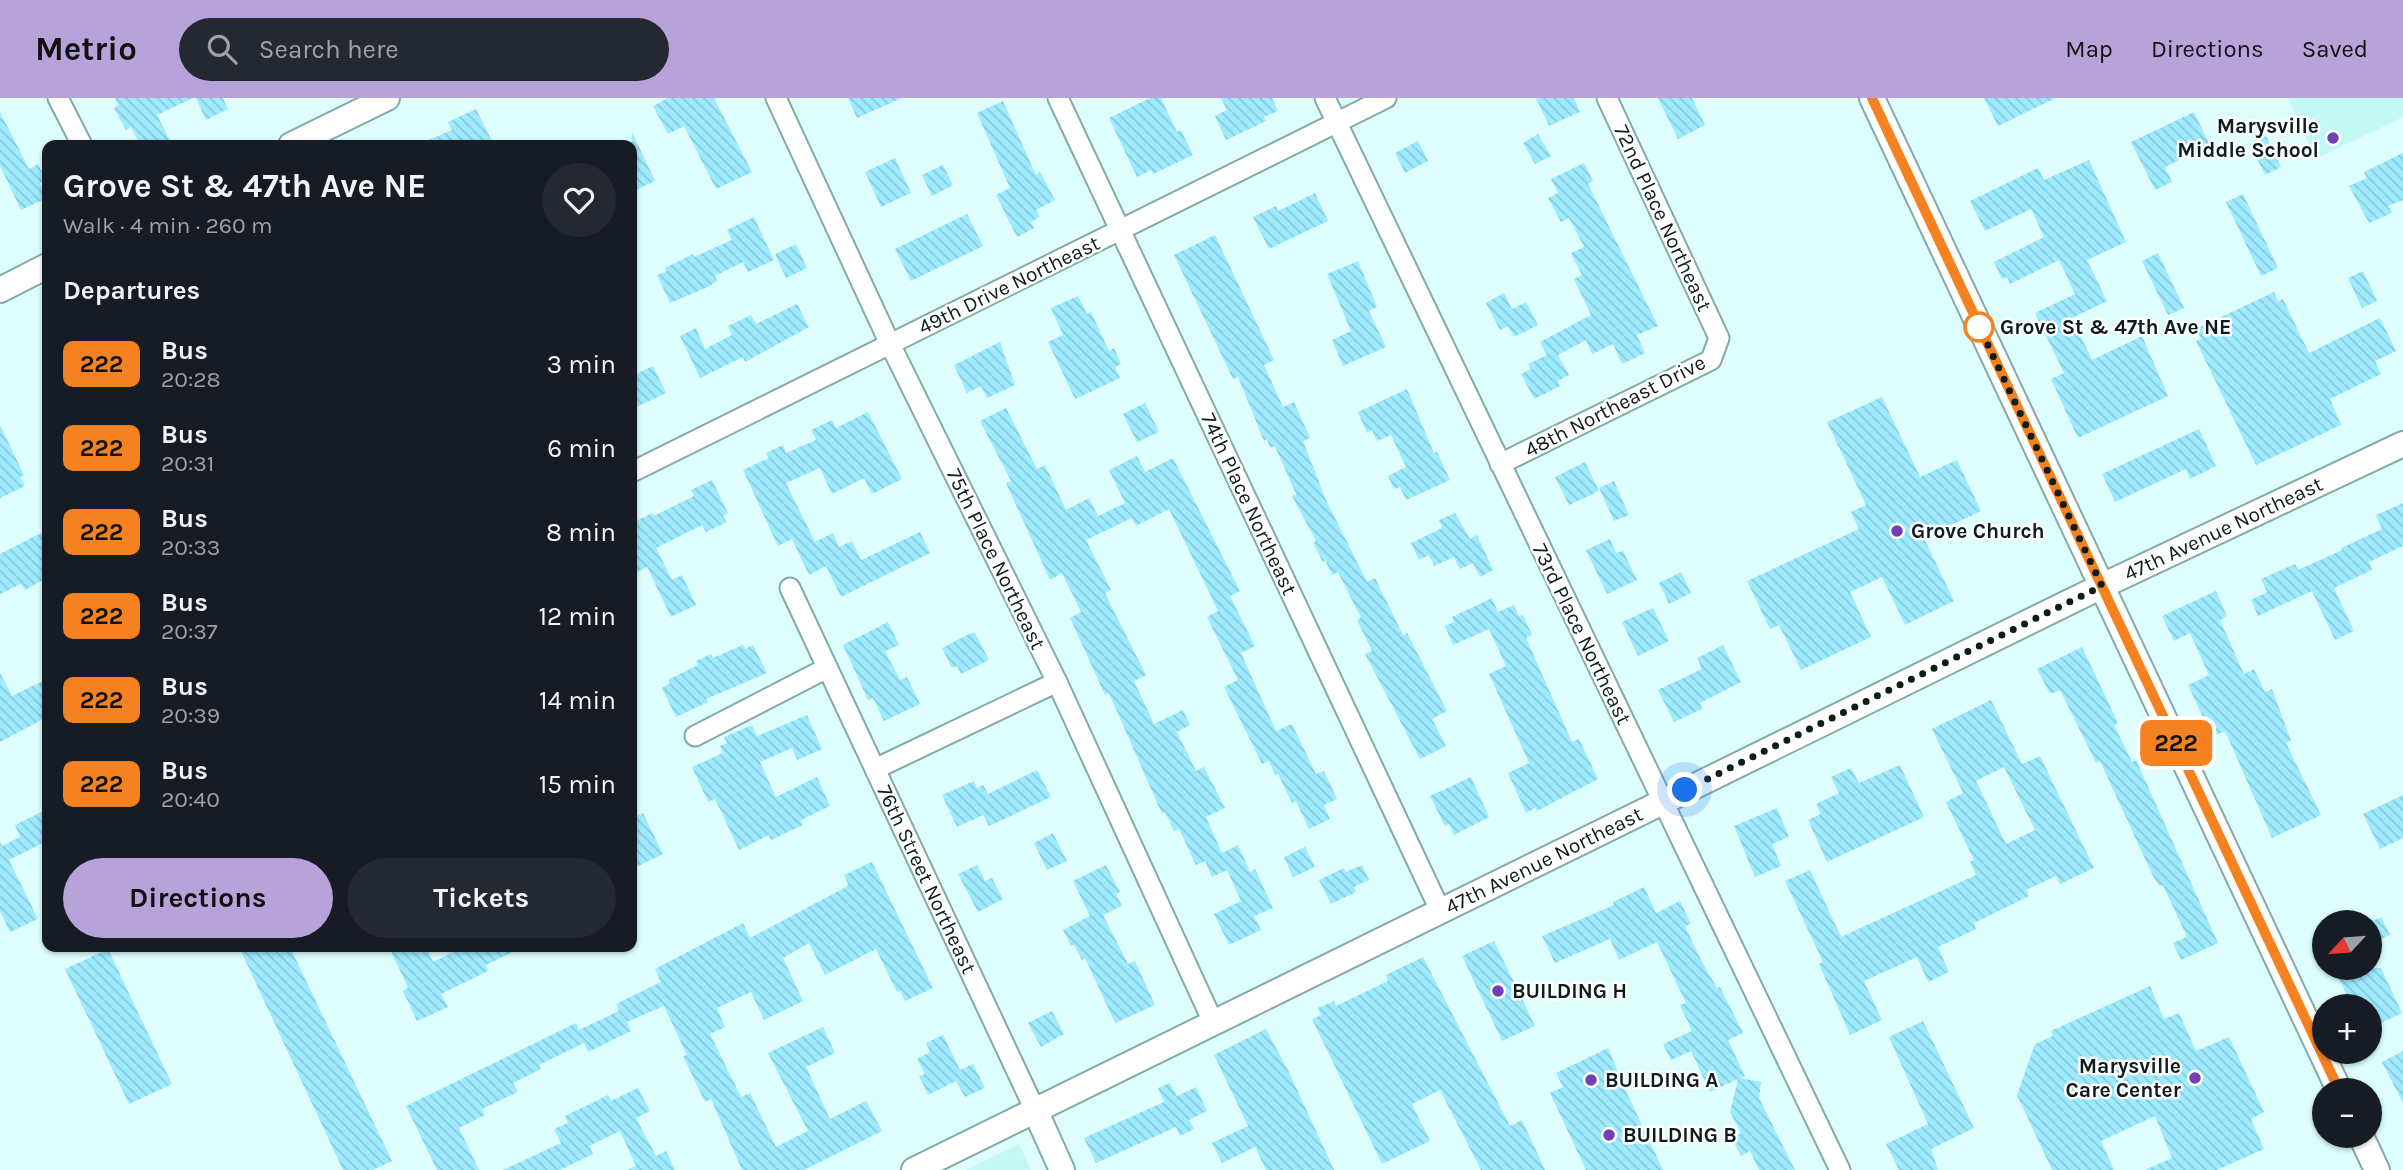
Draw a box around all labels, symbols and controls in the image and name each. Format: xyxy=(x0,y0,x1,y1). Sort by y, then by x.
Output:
search box xyxy=(179,18,669,81)
text: Metrio xyxy=(35,30,137,68)
icon: search xyxy=(203,30,241,68)
text: Search here xyxy=(259,34,399,65)
text: Map xyxy=(2065,35,2113,63)
text: Directions xyxy=(2151,35,2264,63)
text: Saved xyxy=(2302,35,2368,63)
place label: Marysville Middle School xyxy=(2177,114,2319,162)
street label: 72nd Place Northeast xyxy=(1609,121,1717,315)
marker: Marysville Middle School xyxy=(2325,130,2341,146)
button: heart xyxy=(542,163,616,237)
text: Grove St & 47th Ave NE xyxy=(63,167,426,205)
text: Walk · 4 min · 260 m xyxy=(63,212,273,239)
street label: 49th Drive Northeast xyxy=(914,231,1104,339)
text: Departures xyxy=(63,275,200,306)
marker: Grove St & 47th Ave NE xyxy=(1964,312,1994,342)
place label: Grove St & 47th Ave NE xyxy=(2000,315,2231,339)
text: Bus xyxy=(161,335,208,366)
text: 3 min xyxy=(547,349,616,380)
text: 222 xyxy=(80,350,123,378)
street label: 48th Northeast Drive xyxy=(1521,350,1709,462)
text: 20:28 xyxy=(161,366,221,393)
street label: 74th Place Northeast xyxy=(1196,409,1302,599)
text: Bus xyxy=(161,419,208,450)
text: 6 min xyxy=(547,433,616,464)
text: 222 xyxy=(80,434,123,462)
text: 20:31 xyxy=(161,450,214,477)
street label: 75th Place Northeast xyxy=(942,465,1050,653)
street label: 47th Avenue Northeast xyxy=(2120,472,2327,586)
text: Bus xyxy=(161,503,208,534)
text: 8 min xyxy=(546,517,616,548)
text: 222 xyxy=(80,518,123,546)
place label: Grove Church xyxy=(1911,519,2045,543)
marker: Grove Church xyxy=(1889,523,1905,539)
text: 20:33 xyxy=(161,534,220,561)
street label: 73rd Place Northeast xyxy=(1528,540,1636,728)
text: Bus xyxy=(161,587,208,618)
text: 12 min xyxy=(538,601,616,632)
text: 222 xyxy=(80,602,123,630)
text: 20:37 xyxy=(161,618,218,645)
text: Bus xyxy=(161,671,208,702)
text: 14 min xyxy=(539,685,616,716)
text: 222 xyxy=(80,686,123,714)
text: 20:39 xyxy=(161,702,220,729)
line badge: 222 xyxy=(2136,720,2216,766)
text: 222 xyxy=(2154,729,2198,757)
text: Bus xyxy=(161,755,208,786)
text: 15 min xyxy=(539,769,616,800)
text: 222 xyxy=(80,770,123,798)
your location xyxy=(1667,772,1702,807)
street label: 76th Street Northeast xyxy=(872,781,981,978)
text: 20:40 xyxy=(161,786,220,813)
street label: 47th Avenue Northeast xyxy=(1441,802,1647,919)
button: Directions xyxy=(63,858,333,938)
button: Tickets xyxy=(347,858,616,938)
north arrow xyxy=(2312,910,2382,980)
map controls xyxy=(2312,910,2382,1148)
place label: BUILDING H xyxy=(1512,979,1627,1003)
marker: BUILDING H xyxy=(1490,983,1506,999)
button: + xyxy=(2312,994,2382,1064)
place label: Marysville Care Center xyxy=(2066,1054,2182,1102)
place label: BUILDING A xyxy=(1605,1068,1718,1092)
marker: Marysville Care Center xyxy=(2187,1070,2203,1086)
marker: BUILDING A xyxy=(1583,1072,1599,1088)
button: − xyxy=(2312,1078,2382,1148)
place label: BUILDING B xyxy=(1623,1123,1737,1147)
marker: BUILDING B xyxy=(1601,1127,1617,1143)

